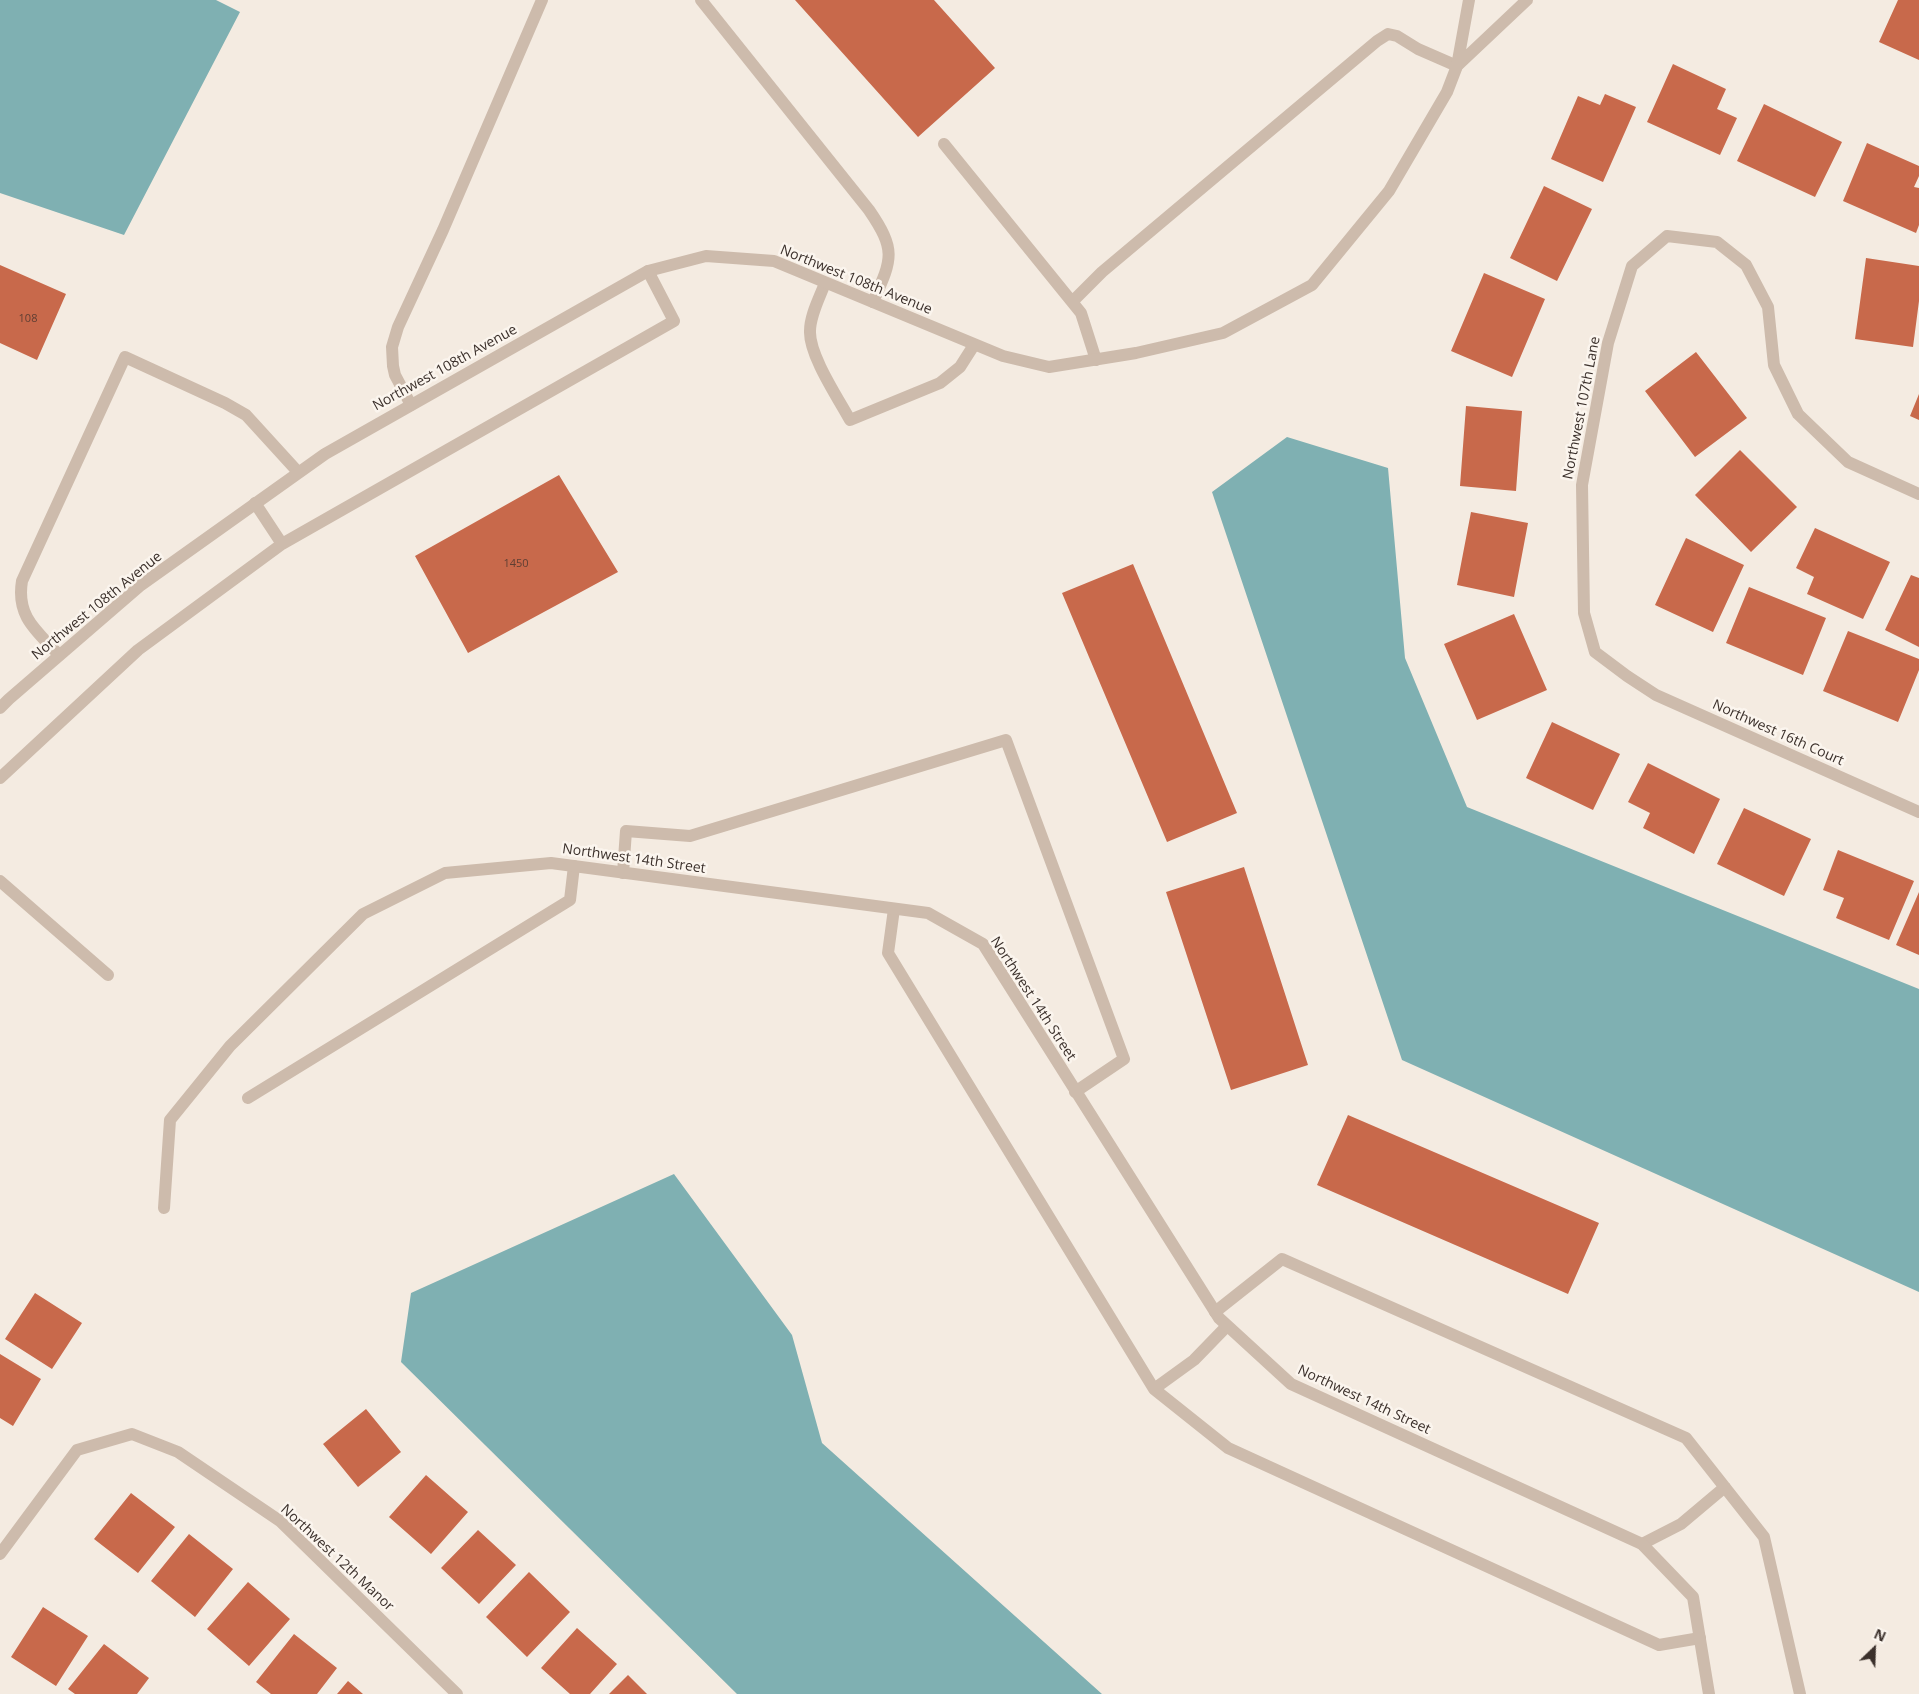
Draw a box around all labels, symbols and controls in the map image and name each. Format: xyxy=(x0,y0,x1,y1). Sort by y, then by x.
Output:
street label: Northwest 108th Avenue xyxy=(778,242,934,318)
house number: 108 xyxy=(19,312,37,326)
street label: Northwest 108th Avenue xyxy=(370,321,520,415)
street label: Northwest 107th Lane xyxy=(1560,335,1604,481)
street label: Northwest 108th Avenue xyxy=(29,548,165,664)
house number: 1450 xyxy=(503,557,529,571)
street label: Northwest 16th Court xyxy=(1710,696,1846,770)
street label: Northwest 14th Street xyxy=(561,841,707,877)
street label: Northwest 14th Street xyxy=(987,934,1079,1064)
street label: Northwest 14th Street xyxy=(1295,1362,1433,1438)
street label: Northwest 12th Manor xyxy=(277,1501,397,1615)
north arrow xyxy=(1849,1624,1899,1674)
text: N xyxy=(1871,1624,1889,1646)

